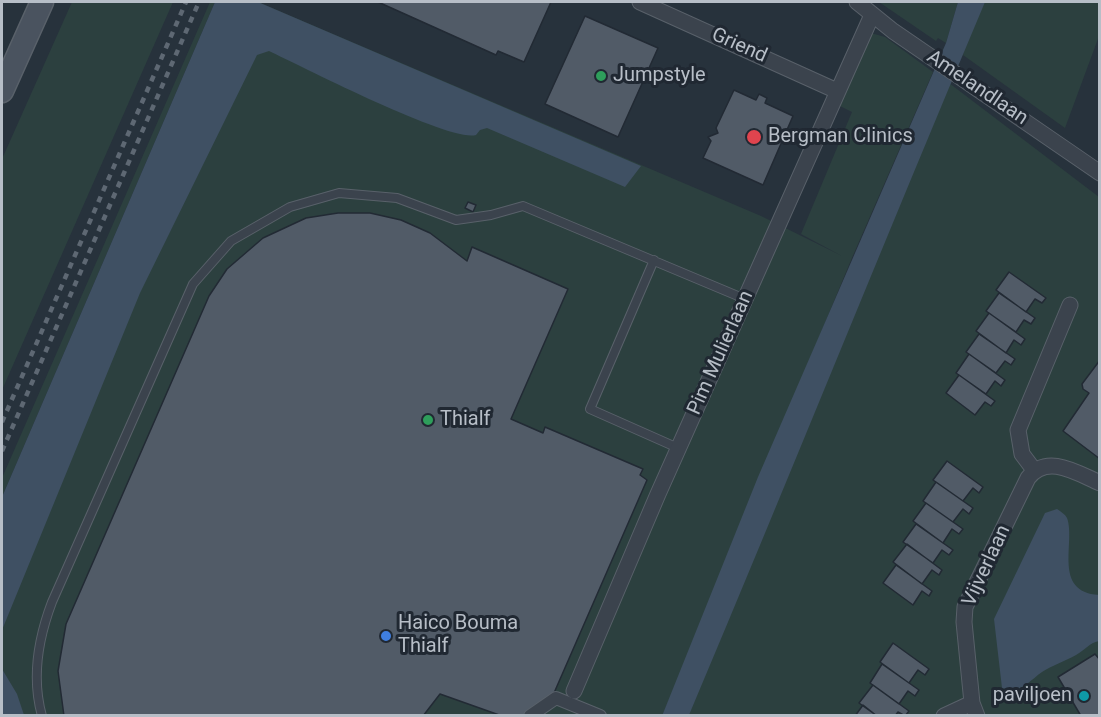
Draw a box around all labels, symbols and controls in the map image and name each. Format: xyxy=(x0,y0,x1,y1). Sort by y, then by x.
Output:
street label: Griend xyxy=(708,23,770,69)
street label: Amelandlaan xyxy=(922,45,1032,131)
place label: Jumpstyle xyxy=(613,64,706,88)
marker: Jumpstyle xyxy=(594,69,608,83)
place label: Bergman Clinics xyxy=(768,125,913,149)
marker: Bergman Clinics xyxy=(745,128,763,146)
street label: Pim Mulierlaan xyxy=(683,287,759,419)
place label: Thialf xyxy=(440,408,491,432)
marker: Thialf xyxy=(421,413,435,427)
street label: Vijverlaan xyxy=(958,522,1016,610)
place label: Haico Bouma Thialf xyxy=(398,612,518,659)
marker: Haico Bouma Thialf xyxy=(379,629,393,643)
place label: paviljoen xyxy=(993,684,1072,708)
marker: paviljoen xyxy=(1077,689,1091,703)

